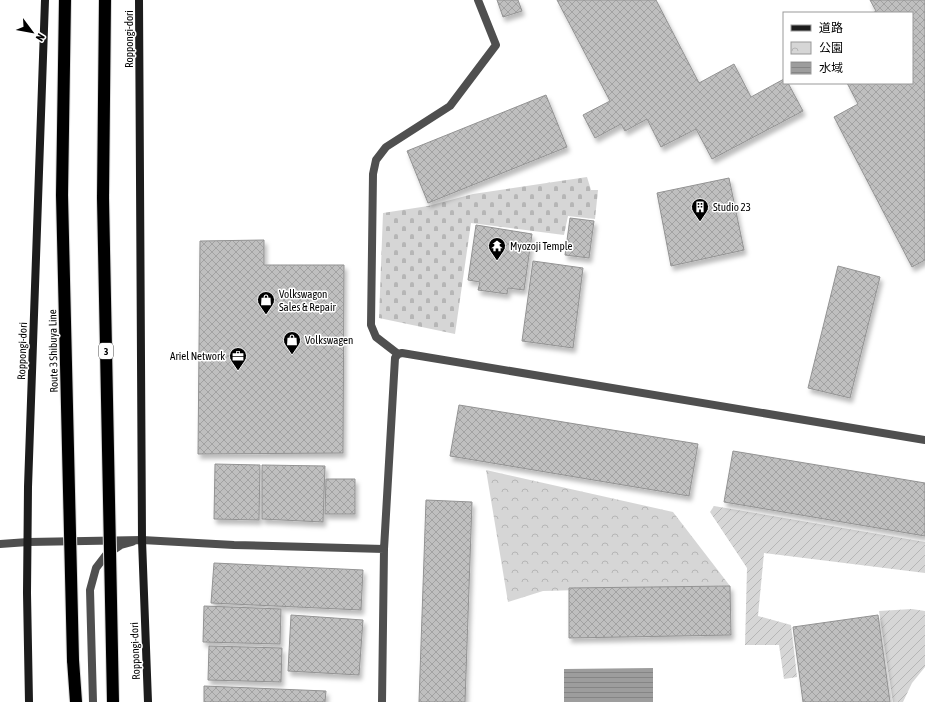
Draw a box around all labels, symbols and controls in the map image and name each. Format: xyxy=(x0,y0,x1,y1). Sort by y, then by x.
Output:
street label: Roppongi-dori xyxy=(123,10,135,68)
north arrow xyxy=(12,12,52,52)
legend xyxy=(783,12,913,84)
text: 道路 xyxy=(819,21,843,35)
text: N xyxy=(34,31,47,43)
text: 公園 xyxy=(819,41,843,55)
text: 水域 xyxy=(819,61,843,75)
building icon: Studio 23 xyxy=(690,197,710,222)
place label: Studio 23 xyxy=(713,201,751,213)
temple icon: Myozoji Temple xyxy=(487,236,507,261)
place label: Myozoji Temple xyxy=(510,240,573,252)
place label: Volkswagon Sales & Repair xyxy=(279,288,337,313)
shop icon: Volkswagon Sales & Repair xyxy=(256,290,276,315)
street label: Route 3 Shibuya Line xyxy=(46,309,60,393)
street label: Roppongi-dori xyxy=(15,322,29,380)
shop icon: Volkswagen xyxy=(282,330,302,355)
place label: Volkswagen xyxy=(305,334,353,346)
road number: 3 xyxy=(99,343,113,359)
office icon: Ariel Network xyxy=(228,346,248,371)
place label: Ariel Network xyxy=(170,350,225,362)
street label: Roppongi-dori xyxy=(128,622,142,680)

